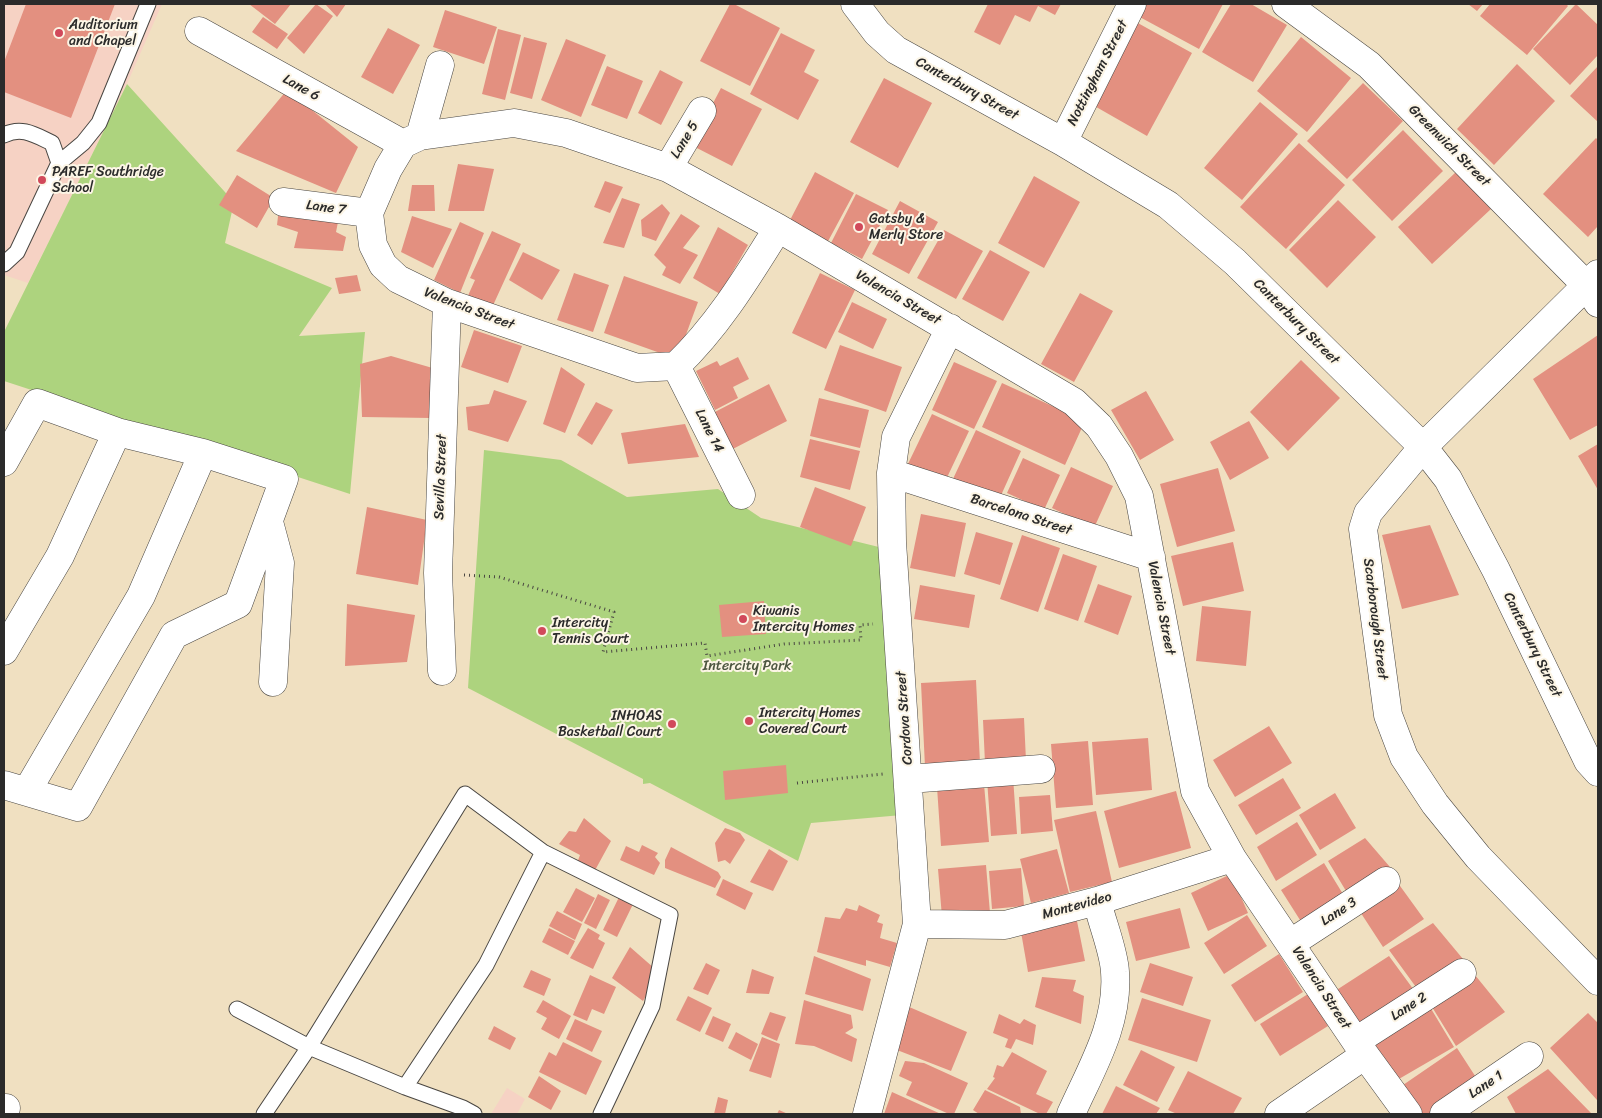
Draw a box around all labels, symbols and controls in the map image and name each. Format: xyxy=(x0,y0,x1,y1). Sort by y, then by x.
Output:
place label: Auditorium and Chapel xyxy=(69,17,138,49)
street label: Nottingham Street xyxy=(1064,17,1132,129)
marker: Auditorium and Chapel xyxy=(53,27,65,39)
street label: Canterbury Street xyxy=(913,54,1021,124)
street label: Lane 6 xyxy=(280,71,322,105)
street label: Greenwich Street xyxy=(1405,102,1493,190)
street label: Lane 5 xyxy=(667,118,703,162)
place label: PAREF Southridge School xyxy=(52,164,164,196)
marker: PAREF Southridge School xyxy=(36,174,48,186)
street label: Lane 7 xyxy=(305,197,347,219)
place label: Gatsby & Merly Store xyxy=(869,211,943,243)
marker: Gatsby & Merly Store xyxy=(853,221,865,233)
street label: Valencia Street xyxy=(853,267,943,329)
street label: Canterbury Street xyxy=(1249,275,1343,369)
street label: Valencia Street xyxy=(422,284,516,334)
street label: Lane 14 xyxy=(691,406,727,456)
street label: Sevilla Street xyxy=(431,434,451,520)
street label: Barcelona Street xyxy=(968,491,1074,539)
street label: Scarborough Street xyxy=(1359,557,1391,681)
street label: Valencia Street xyxy=(1144,560,1178,656)
street label: Canterbury Street xyxy=(1499,590,1565,700)
place label: Kiwanis Intercity Homes xyxy=(753,603,854,636)
marker: Kiwanis Intercity Homes xyxy=(737,613,749,625)
place label: Intercity Tennis Court xyxy=(552,615,629,648)
marker: Intercity Tennis Court xyxy=(536,625,548,637)
park label: Intercity Park xyxy=(703,658,791,674)
street label: Cordova Street xyxy=(893,671,917,765)
place label: Intercity Homes Covered Court xyxy=(759,705,860,738)
place label: INHOAS Basketball Court xyxy=(558,708,662,740)
marker: Intercity Homes Covered Court xyxy=(743,715,755,727)
marker: INHOAS Basketball Court xyxy=(666,718,678,730)
street label: Montevideo xyxy=(1040,889,1114,923)
street label: Lane 3 xyxy=(1318,894,1360,930)
street label: Valencia Street xyxy=(1288,943,1354,1033)
street label: Lane 2 xyxy=(1388,989,1430,1025)
street label: Lane 1 xyxy=(1466,1067,1506,1103)

